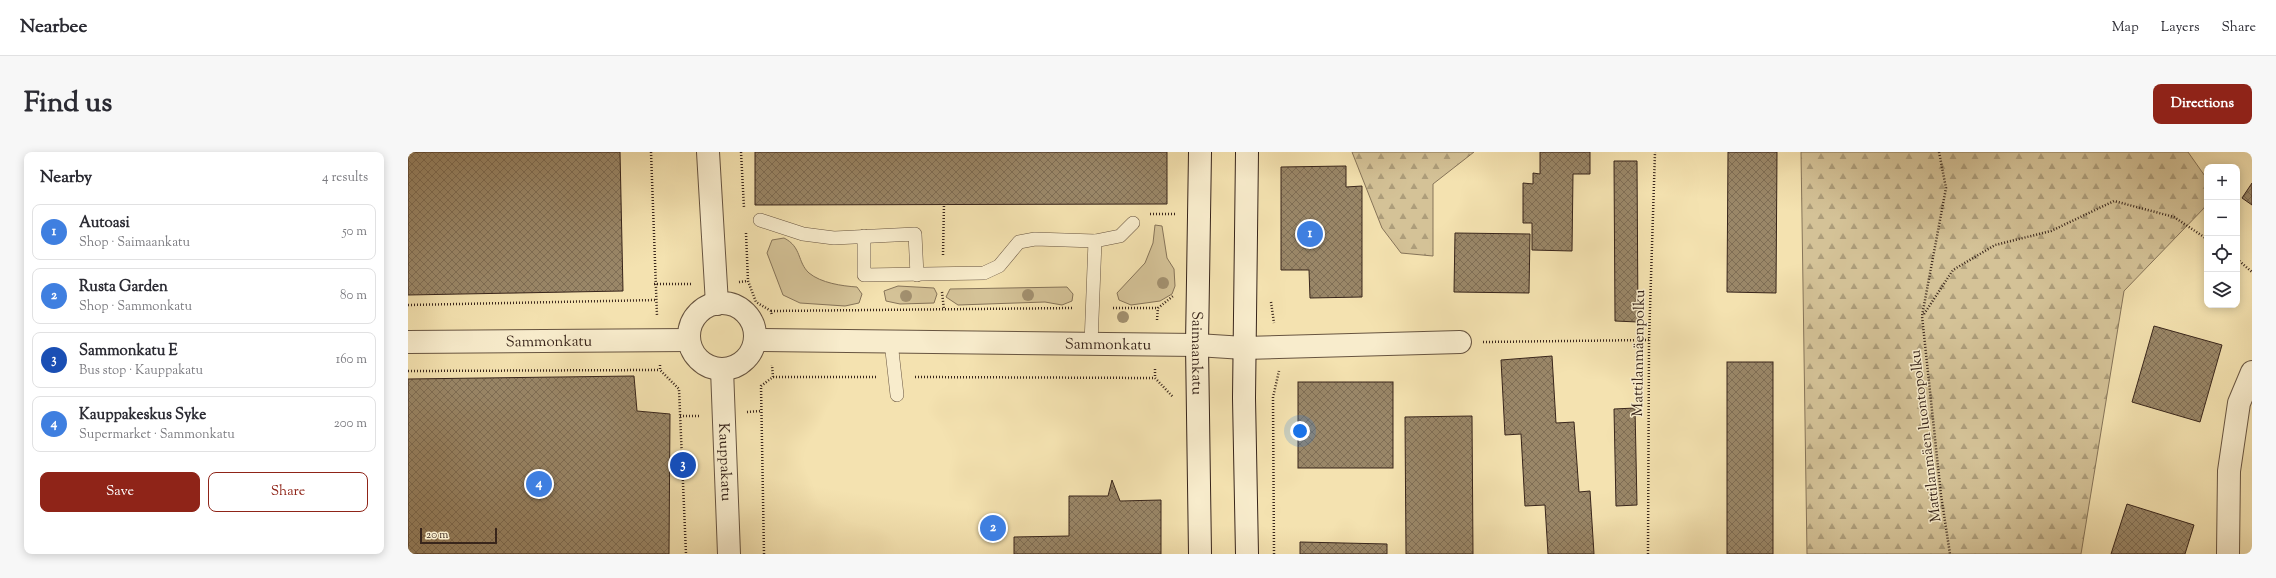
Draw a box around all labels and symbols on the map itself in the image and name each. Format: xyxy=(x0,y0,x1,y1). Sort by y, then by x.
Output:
pin: 1 xyxy=(1297,219,1323,249)
street label: Mattilanmäenpolku xyxy=(1628,289,1651,417)
street label: Saimaankatu xyxy=(1185,311,1207,396)
street label: Sammonkatu xyxy=(506,332,593,353)
street label: Sammonkatu xyxy=(1065,335,1152,356)
street label: Mattilanmäen luontopolku xyxy=(1905,348,1947,523)
your location xyxy=(1290,421,1310,441)
street label: Kauppakatu xyxy=(712,422,736,502)
pin: 3 xyxy=(670,450,696,480)
pin: 4 xyxy=(526,469,552,499)
pin: 2 xyxy=(980,513,1006,543)
scale bar xyxy=(420,526,497,545)

